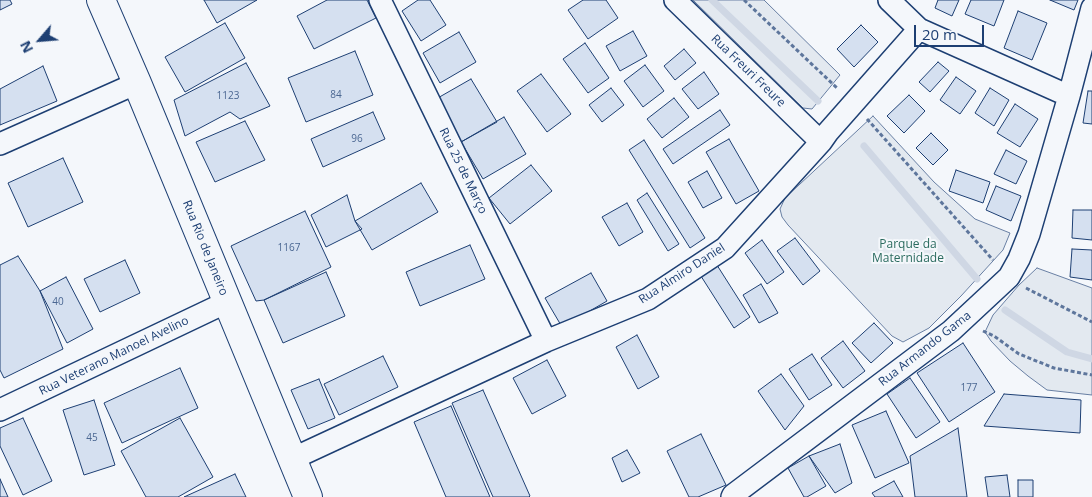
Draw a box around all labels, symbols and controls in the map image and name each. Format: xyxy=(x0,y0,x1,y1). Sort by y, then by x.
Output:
north arrow xyxy=(15,15,65,65)
scale bar xyxy=(917,15,987,47)
text: 20 m xyxy=(922,24,957,44)
street label: Rua Freuri Freure xyxy=(708,32,788,110)
text: N xyxy=(15,38,37,56)
house number: 84 xyxy=(330,89,342,101)
house number: 1123 xyxy=(217,90,239,102)
street label: Rua 25 de Março xyxy=(436,126,490,216)
house number: 96 xyxy=(351,133,363,145)
street label: Rua Rio de Janeiro xyxy=(179,198,231,298)
park label: Parque da Maternidade xyxy=(872,238,944,266)
street label: Rua Almiro Daniel xyxy=(636,241,728,307)
house number: 1167 xyxy=(278,242,300,254)
house number: 40 xyxy=(52,296,64,308)
street label: Rua Armando Gama xyxy=(876,309,974,389)
street label: Rua Veterano Manoel Avelino xyxy=(37,313,191,399)
house number: 177 xyxy=(960,382,978,394)
house number: 45 xyxy=(86,432,98,444)

